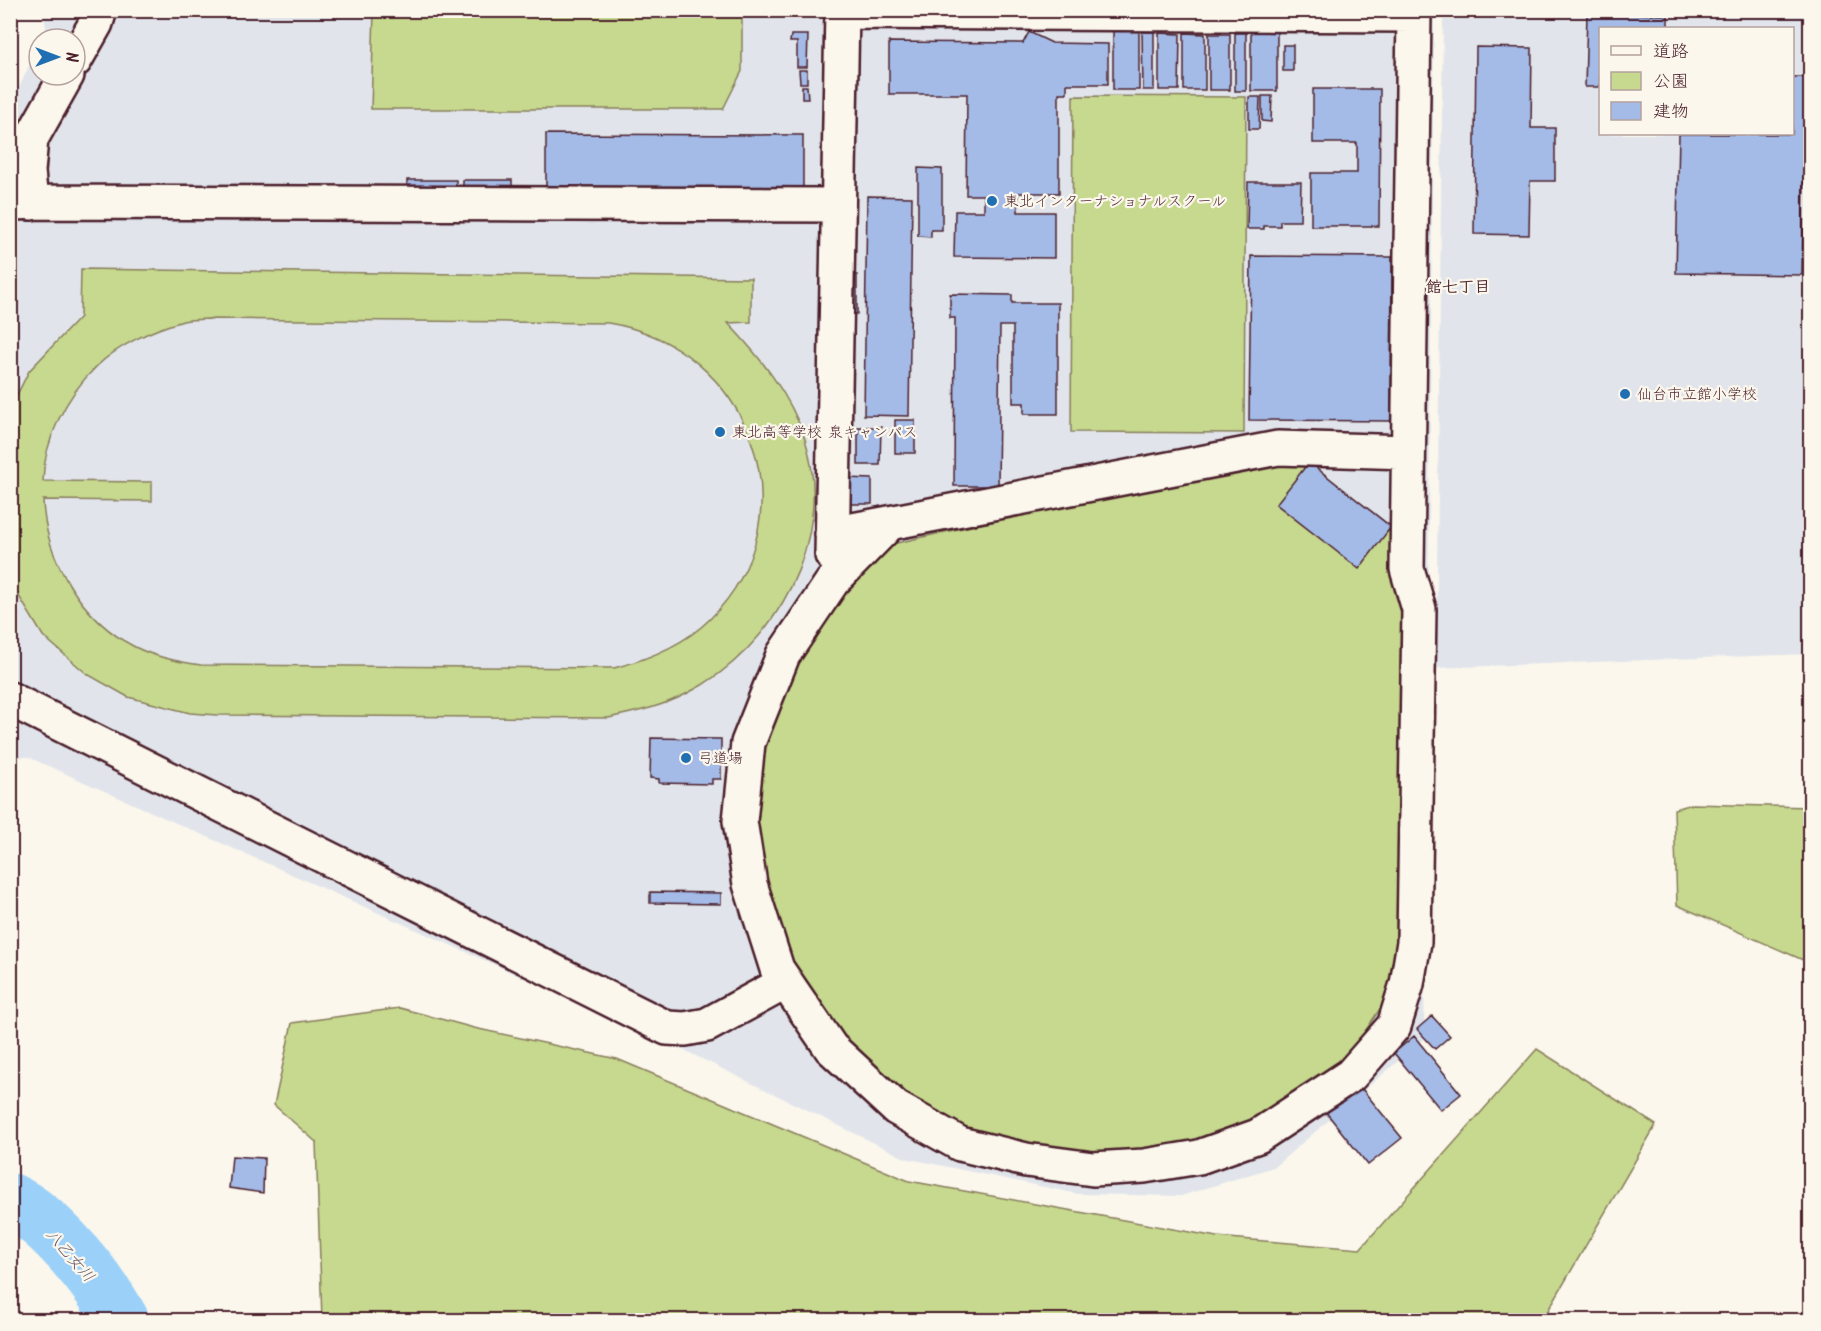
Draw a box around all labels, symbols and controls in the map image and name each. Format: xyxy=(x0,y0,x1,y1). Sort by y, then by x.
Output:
north arrow xyxy=(27,27,87,87)
legend xyxy=(1599,27,1794,135)
text: 道路 xyxy=(1653,38,1689,67)
text: N xyxy=(58,52,83,62)
text: 公園 xyxy=(1653,68,1689,97)
text: 建物 xyxy=(1653,98,1689,127)
place label: 東北インターナショナルスクール xyxy=(1004,190,1226,214)
marker: 東北インターナショナルスクール xyxy=(985,194,999,208)
district label: 館七丁目 xyxy=(1426,275,1490,300)
place label: 仙台市立館小学校 xyxy=(1637,383,1757,407)
marker: 仙台市立館小学校 xyxy=(1618,387,1632,401)
place label: 東北高等学校 泉キャンパス xyxy=(732,421,917,445)
marker: 東北高等学校 泉キャンパス xyxy=(713,425,727,439)
place label: 弓道場 xyxy=(698,747,743,771)
marker: 弓道場 xyxy=(679,751,693,765)
water label: 八乙女川 xyxy=(39,1224,100,1288)

